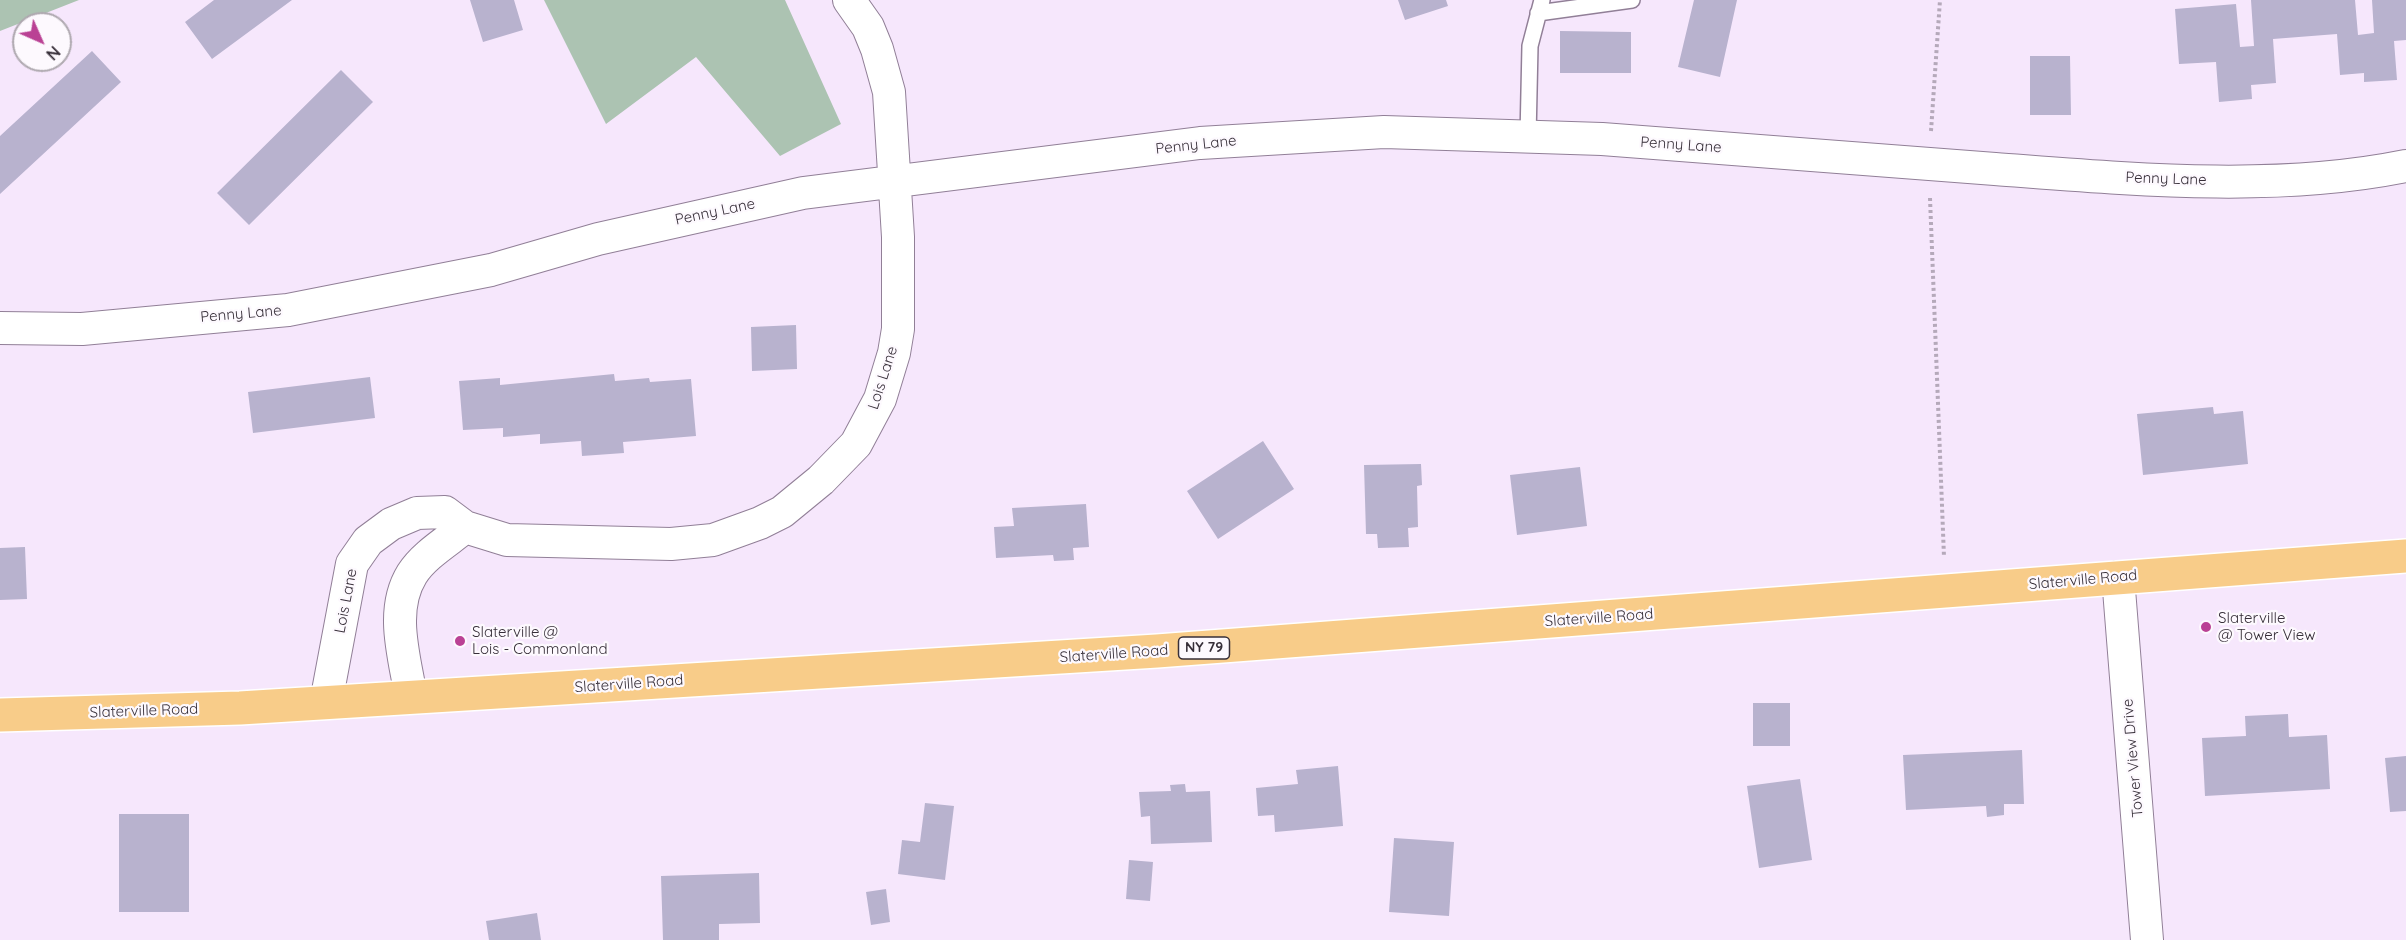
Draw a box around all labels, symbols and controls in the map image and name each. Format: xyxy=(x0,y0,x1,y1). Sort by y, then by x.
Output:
north arrow xyxy=(12,12,72,72)
text: N xyxy=(42,42,65,65)
street label: Penny Lane xyxy=(1155,132,1237,158)
street label: Penny Lane xyxy=(1640,133,1722,157)
street label: Penny Lane xyxy=(2125,169,2207,189)
street label: Penny Lane xyxy=(673,195,757,229)
street label: Penny Lane xyxy=(200,301,282,327)
street label: Lois Lane xyxy=(864,344,902,412)
street label: Slaterville Road xyxy=(2028,566,2138,594)
street label: Lois Lane xyxy=(331,567,361,635)
street label: Slaterville Road xyxy=(1544,605,1654,631)
place label: Slaterville @ Tower View xyxy=(2218,609,2316,644)
marker: Slaterville @ Tower View xyxy=(2199,620,2213,634)
place label: Slaterville @ Lois - Commonland xyxy=(472,623,608,658)
marker: Slaterville @ Lois - Commonland xyxy=(453,634,467,648)
road number: NY 79 xyxy=(1178,637,1230,659)
street label: Slaterville Road xyxy=(1059,641,1169,667)
street label: Slaterville Road xyxy=(574,671,684,697)
street label: Tower View Drive xyxy=(2119,698,2147,818)
street label: Slaterville Road xyxy=(89,700,199,722)

